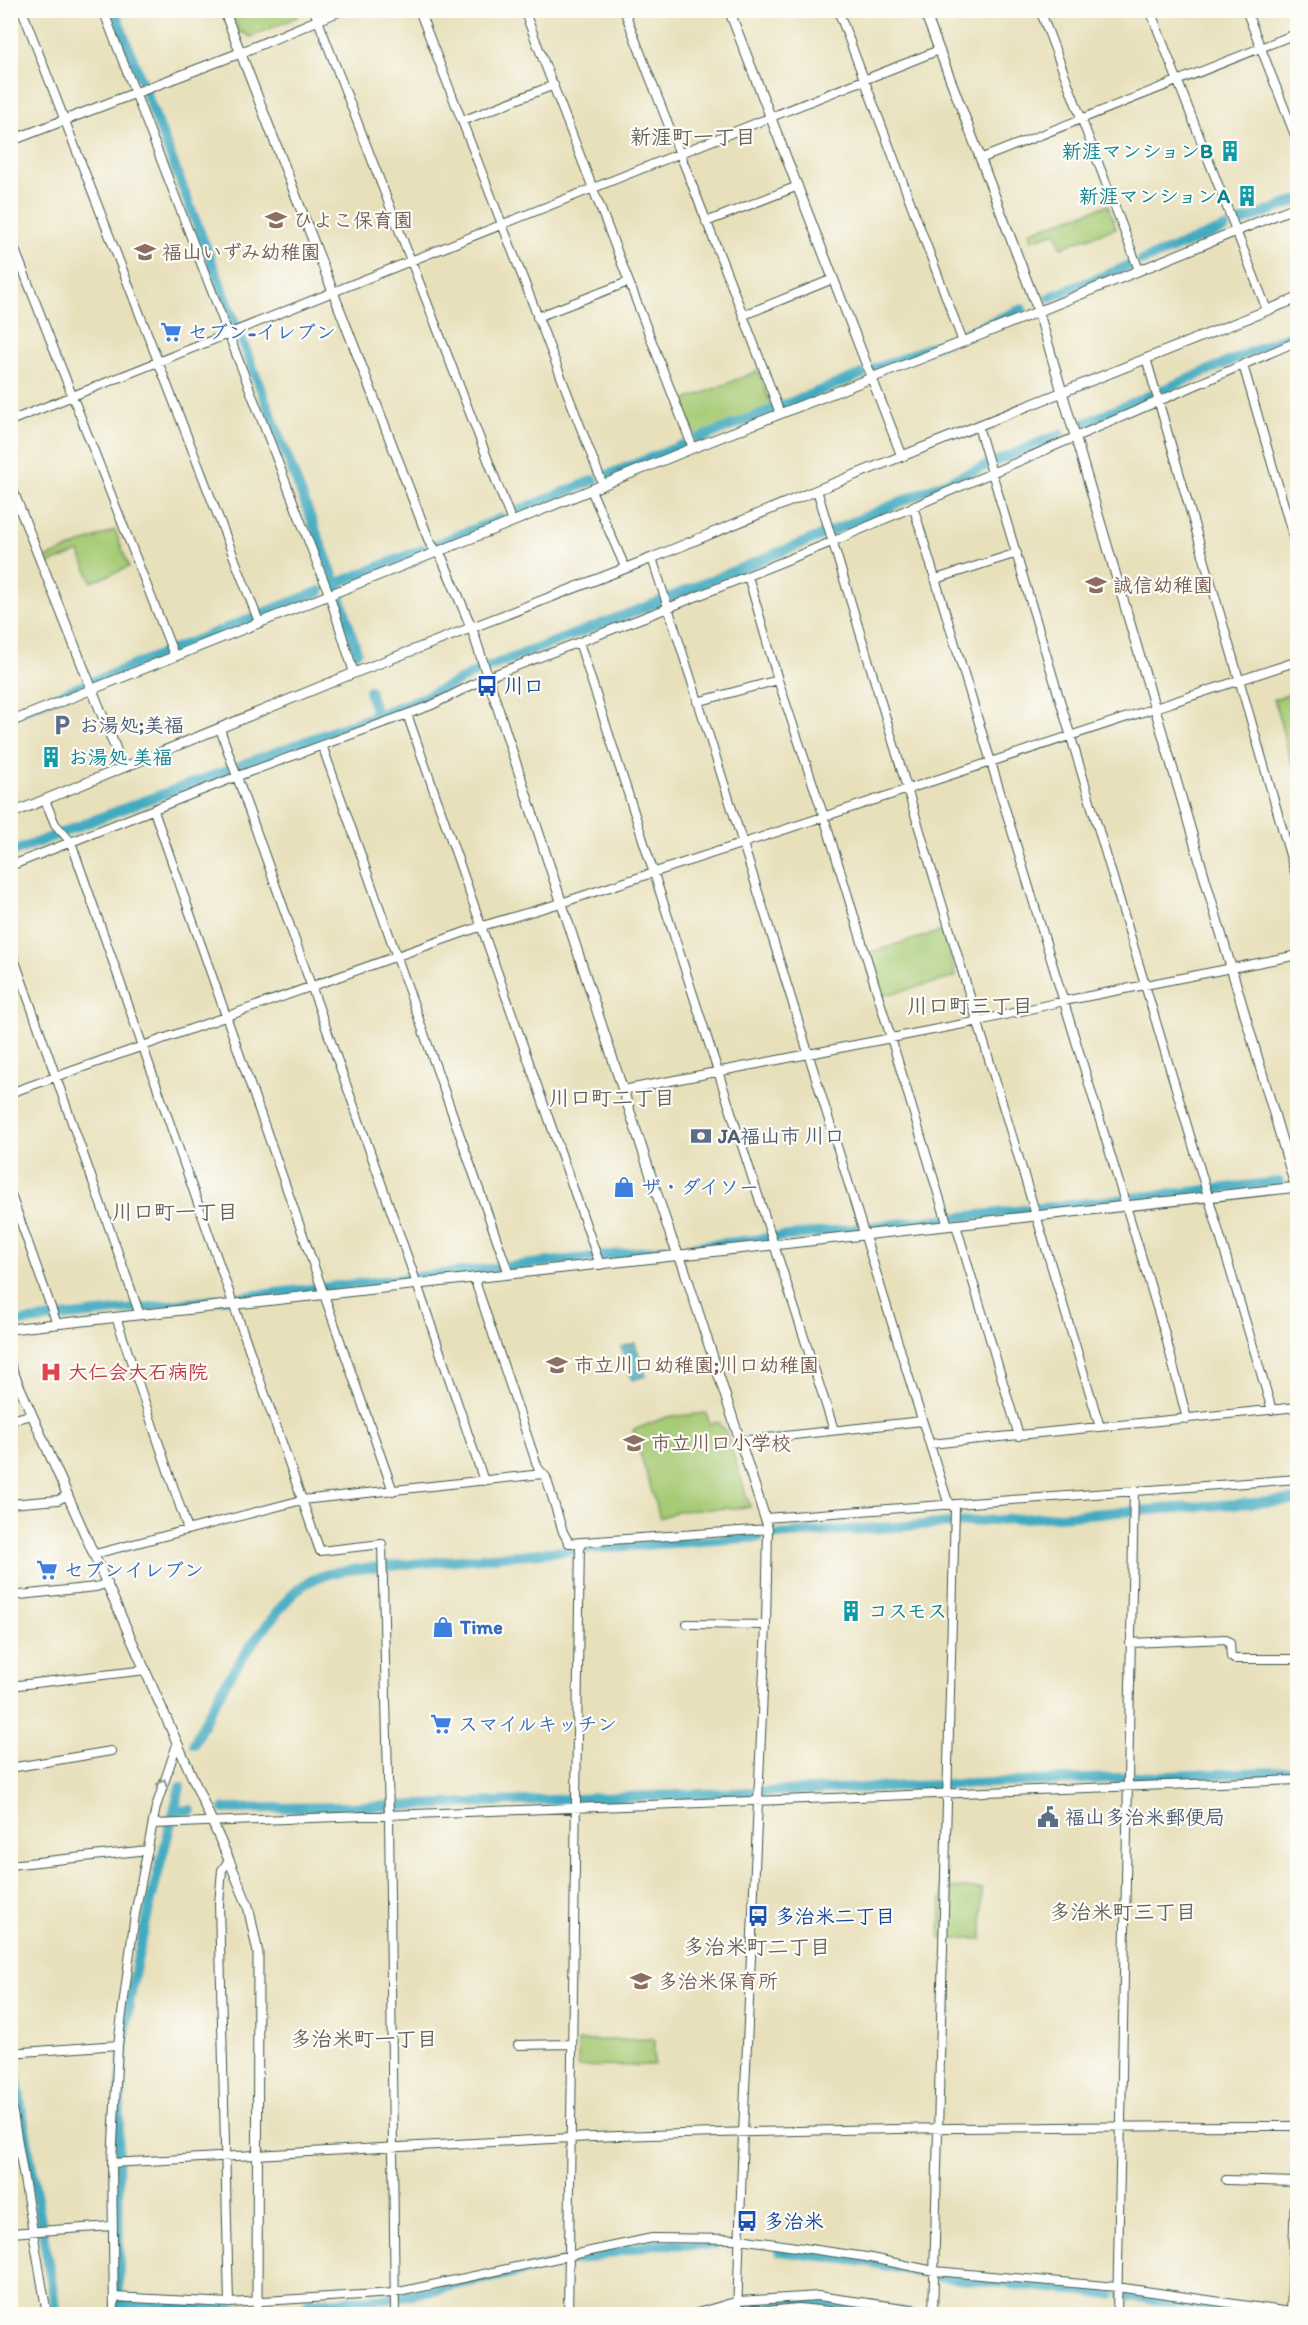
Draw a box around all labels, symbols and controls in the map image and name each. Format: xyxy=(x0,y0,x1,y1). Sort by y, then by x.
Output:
district label: 新涯町一丁目 xyxy=(630,124,756,149)
place label: 新涯マンションB xyxy=(1062,139,1213,163)
building icon: 新涯マンションB xyxy=(1218,139,1242,163)
place label: 新涯マンションA xyxy=(1079,184,1230,208)
building icon: 新涯マンションA xyxy=(1235,184,1259,208)
school or university icon: ひよこ保育園 xyxy=(264,208,288,232)
place label: ひよこ保育園 xyxy=(293,208,413,232)
school or university icon: 福山いずみ幼稚園 xyxy=(133,240,157,264)
place label: 福山いずみ幼稚園 xyxy=(162,240,320,264)
supermarket icon: セブン-イレブン xyxy=(159,320,183,344)
place label: セブン-イレブン xyxy=(188,320,336,344)
school or university icon: 誠信幼稚園 xyxy=(1084,573,1108,597)
place label: 誠信幼稚園 xyxy=(1113,573,1213,597)
bus stop icon: 川口 xyxy=(475,674,499,698)
place label: 川口 xyxy=(504,674,544,698)
parking icon: お湯処;美福 xyxy=(50,713,74,737)
place label: お湯処;美福 xyxy=(79,713,184,737)
building icon: お湯処 美福 xyxy=(39,745,63,769)
place label: お湯処 美福 xyxy=(68,745,173,769)
district label: 川口町三丁目 xyxy=(907,993,1033,1018)
district label: 川口町二丁目 xyxy=(549,1085,675,1110)
bank icon: JA福山市 川口 xyxy=(689,1124,713,1148)
place label: JA福山市 川口 xyxy=(717,1124,845,1148)
shop icon: ザ・ダイソー xyxy=(612,1175,636,1199)
place label: ザ・ダイソー xyxy=(641,1175,759,1199)
district label: 川口町一丁目 xyxy=(112,1199,238,1224)
school or university icon: 市立川口幼稚園;川口幼稚園 xyxy=(545,1353,569,1377)
place label: 市立川口幼稚園;川口幼稚園 xyxy=(574,1353,819,1377)
hospital icon: 大仁会大石病院 xyxy=(39,1360,63,1384)
place label: 大仁会大石病院 xyxy=(68,1360,208,1384)
school or university icon: 市立川口小学校 xyxy=(622,1431,646,1455)
place label: 市立川口小学校 xyxy=(651,1431,791,1455)
supermarket icon: セブンイレブン xyxy=(35,1558,59,1582)
place label: セブンイレブン xyxy=(64,1558,204,1582)
building icon: コスモス xyxy=(839,1599,863,1623)
place label: コスモス xyxy=(868,1599,947,1623)
shop icon: Time xyxy=(431,1615,455,1639)
place label: Time xyxy=(459,1615,503,1639)
supermarket icon: スマイルキッチン xyxy=(429,1712,453,1736)
place label: スマイルキッチン xyxy=(458,1712,617,1736)
one-way arrow xyxy=(156,1778,169,1789)
public building icon: 福山多治米郵便局 xyxy=(1036,1805,1060,1829)
place label: 福山多治米郵便局 xyxy=(1065,1805,1225,1829)
district label: 多治米町三丁目 xyxy=(1050,1899,1197,1924)
bus stop icon: 多治米二丁目 xyxy=(746,1904,770,1928)
place label: 多治米二丁目 xyxy=(775,1904,895,1928)
district label: 多治米町二丁目 xyxy=(684,1934,831,1959)
school or university icon: 多治米保育所 xyxy=(629,1969,653,1993)
place label: 多治米保育所 xyxy=(658,1969,778,1993)
district label: 多治米町一丁目 xyxy=(291,2026,438,2051)
bus stop icon: 多治米 xyxy=(735,2209,759,2233)
place label: 多治米 xyxy=(764,2209,824,2233)

